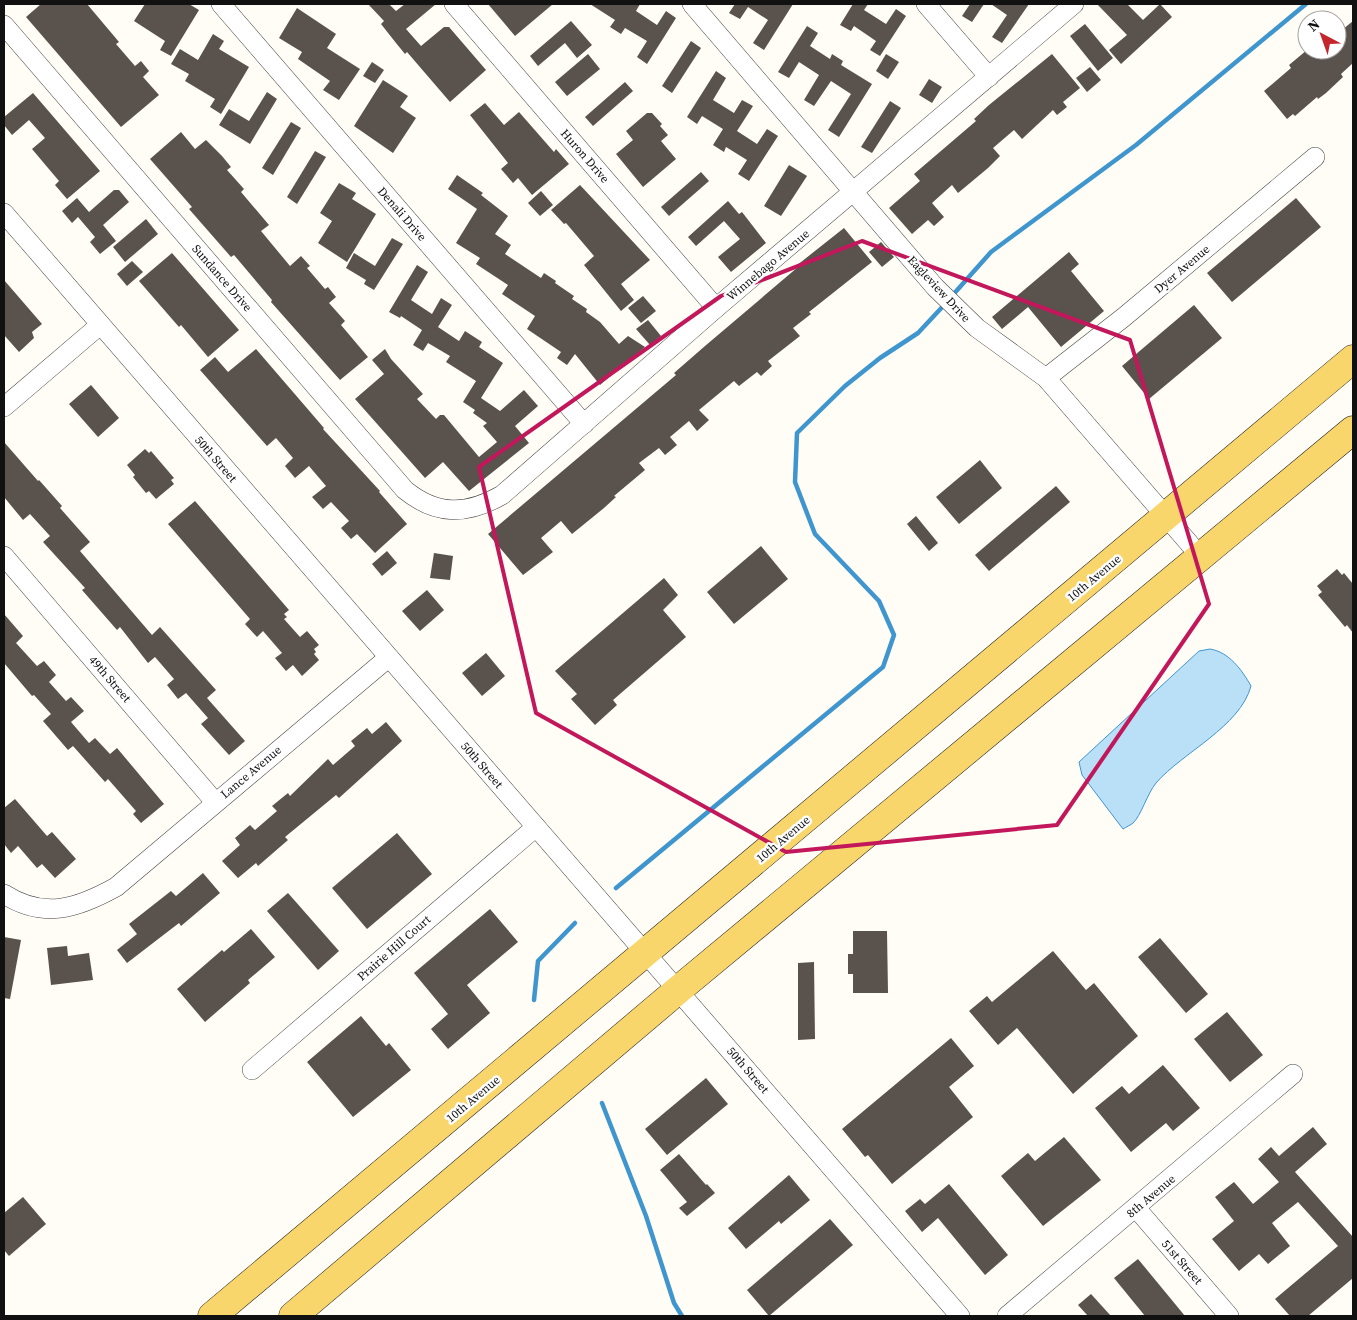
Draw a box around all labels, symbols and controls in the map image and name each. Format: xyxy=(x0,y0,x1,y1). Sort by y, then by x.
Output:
north arrow xyxy=(1297,10,1347,60)
text: N xyxy=(1303,14,1324,36)
street label: Huron Drive xyxy=(557,126,613,186)
street label: Denali Drive xyxy=(374,184,430,244)
street label: Winnebago Avenue xyxy=(723,226,813,304)
street label: Sundance Drive xyxy=(188,241,256,315)
street label: Dyer Avenue xyxy=(1151,241,1213,297)
street label: Eagleview Drive xyxy=(904,252,974,326)
street label: 50th Street xyxy=(191,432,241,486)
street label: 10th Avenue xyxy=(1064,551,1124,605)
street label: 49th Street xyxy=(85,652,135,706)
street label: 50th Street xyxy=(457,738,507,792)
street label: Lance Avenue xyxy=(217,742,285,802)
street label: 10th Avenue xyxy=(753,812,813,866)
street label: Prairie Hill Court xyxy=(354,912,434,984)
street label: 50th Street xyxy=(723,1043,773,1097)
street label: 10th Avenue xyxy=(443,1072,503,1126)
street label: 8th Avenue xyxy=(1123,1171,1179,1221)
street label: 51st Street xyxy=(1158,1236,1206,1288)

